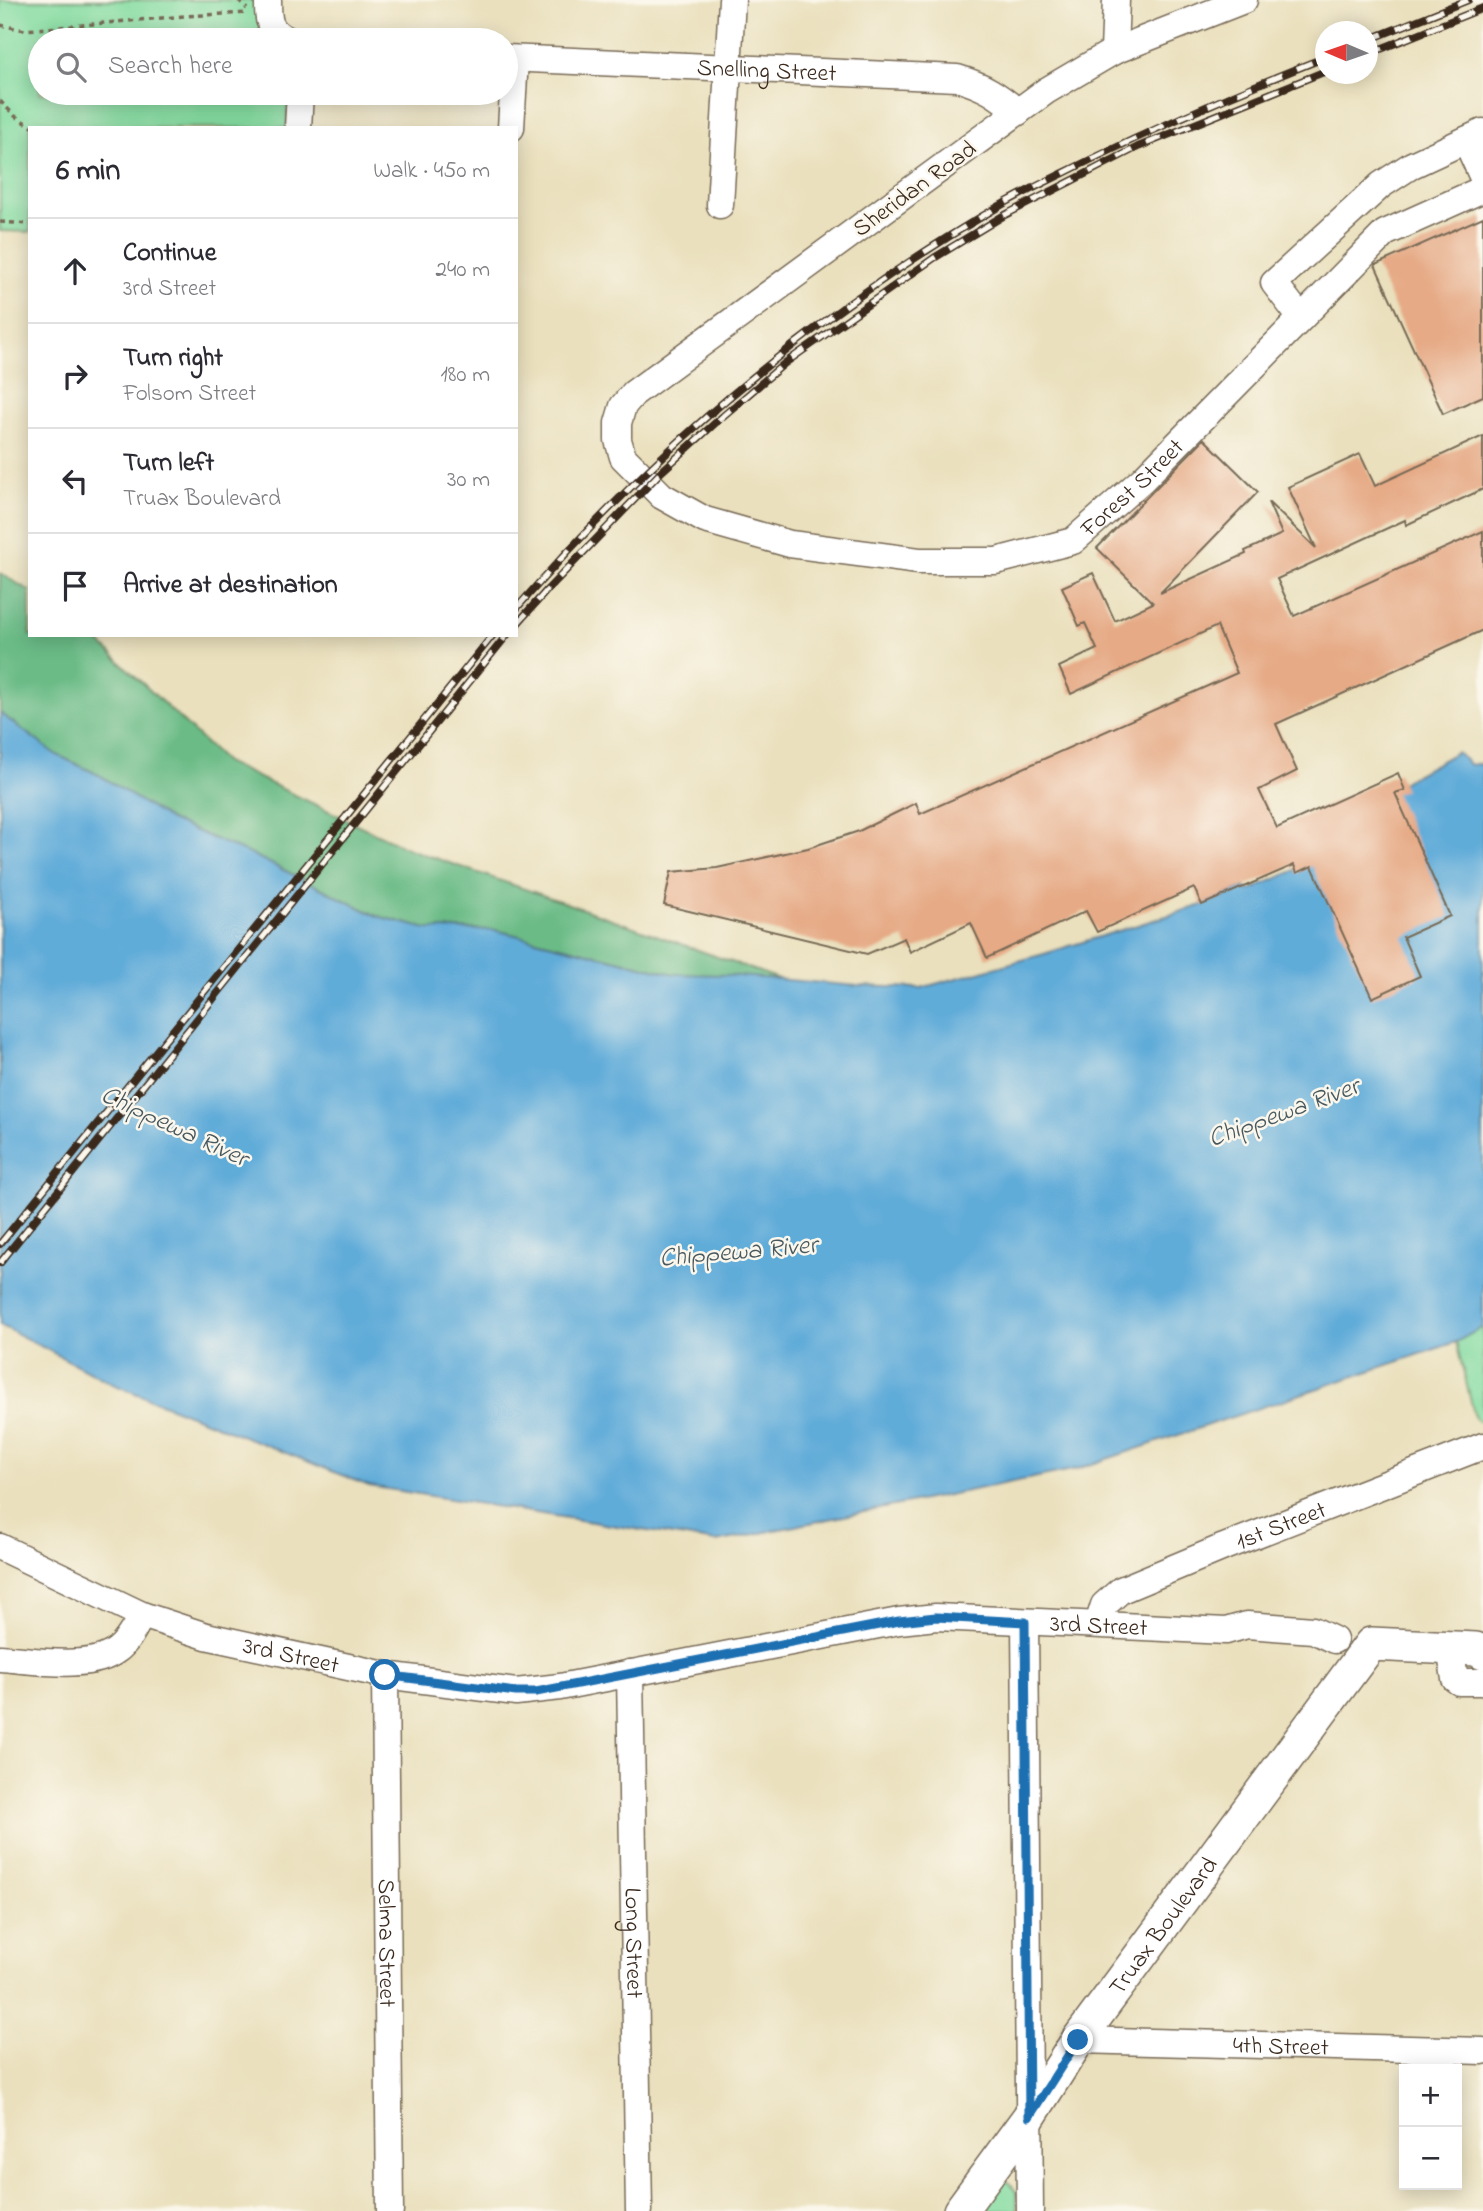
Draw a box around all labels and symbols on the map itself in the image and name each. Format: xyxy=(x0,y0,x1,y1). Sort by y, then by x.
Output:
north arrow xyxy=(1315,21,1378,84)
street label: Snelling Street xyxy=(696,51,837,93)
street label: Sheridan Road xyxy=(846,133,985,247)
street label: Forest Street xyxy=(1073,432,1194,547)
water label: Chippewa River xyxy=(1203,1068,1368,1159)
water label: Chippewa River xyxy=(94,1077,256,1180)
water label: Chippewa River xyxy=(658,1227,822,1279)
street label: 1st Street xyxy=(1231,1494,1332,1561)
street label: 3rd Street xyxy=(1049,1608,1148,1647)
street label: 3rd Street xyxy=(239,1630,342,1684)
route start xyxy=(369,1659,400,1690)
street label: Truax Boulevard xyxy=(1101,1850,1228,2004)
street label: Selma Street xyxy=(367,1879,403,2007)
street label: Long Street xyxy=(614,1887,650,1999)
route end xyxy=(1062,2024,1093,2055)
street label: 4th Street xyxy=(1232,2029,1329,2067)

